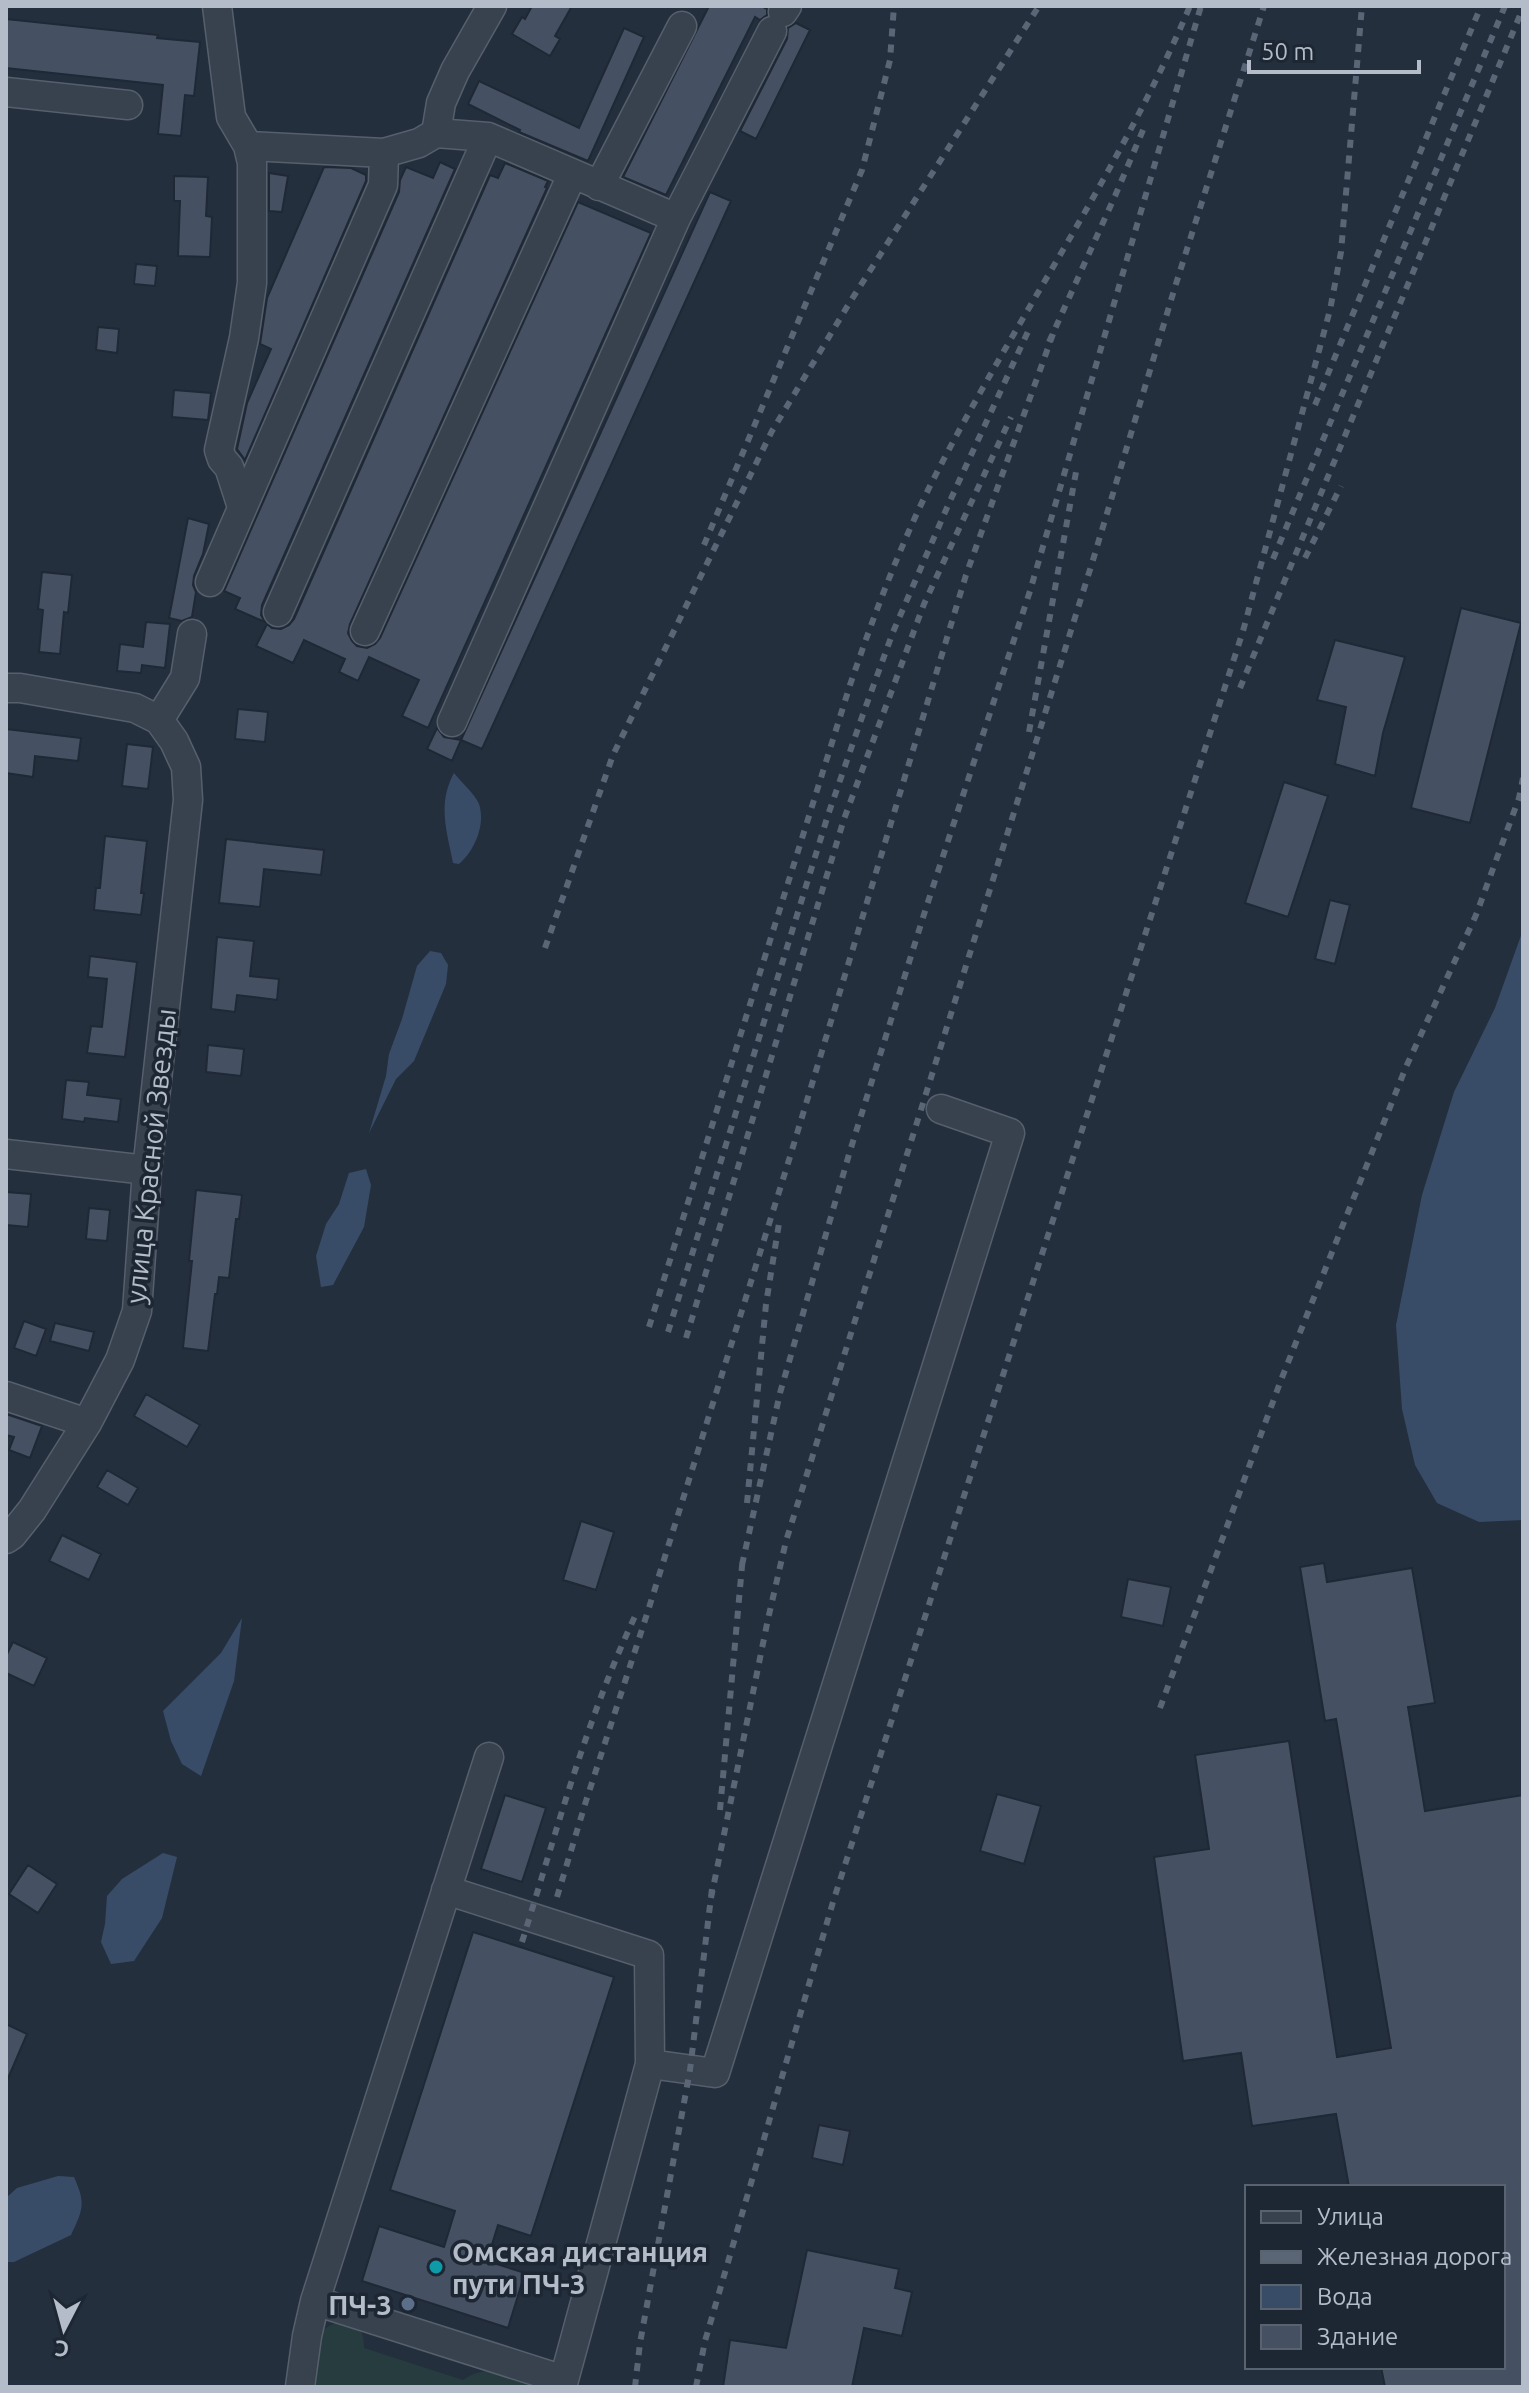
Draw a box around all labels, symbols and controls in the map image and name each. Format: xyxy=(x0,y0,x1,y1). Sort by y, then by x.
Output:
scale bar xyxy=(1249,24,1419,74)
text: 50 m xyxy=(1261,38,1314,65)
street label: улица Красной Звезды xyxy=(119,1007,181,1305)
legend xyxy=(1245,2185,1505,2369)
text: Улица xyxy=(1317,2203,1384,2230)
place label: Омская дистанция пути ПЧ-3 xyxy=(452,2236,708,2299)
text: Железная дорога xyxy=(1317,2243,1512,2270)
marker: Омская дистанция пути ПЧ-3 xyxy=(427,2258,445,2276)
text: Вода xyxy=(1317,2283,1373,2310)
north arrow xyxy=(24,2289,104,2369)
place label: ПЧ-3 xyxy=(328,2289,392,2320)
marker: ПЧ-3 xyxy=(399,2295,417,2313)
text: Здание xyxy=(1317,2323,1398,2350)
text: С xyxy=(54,2336,70,2363)

